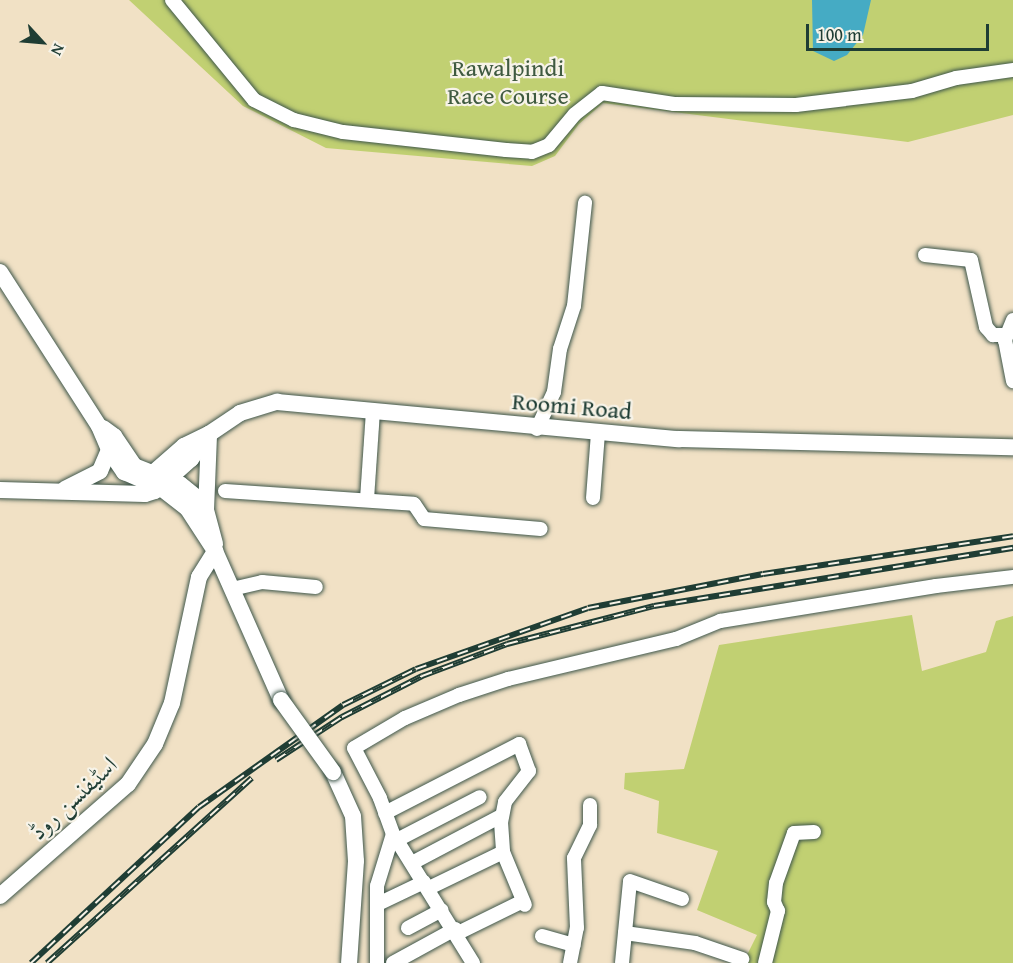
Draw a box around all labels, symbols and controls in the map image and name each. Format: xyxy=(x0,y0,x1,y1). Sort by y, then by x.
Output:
north arrow xyxy=(12,12,72,72)
scale bar xyxy=(809,12,992,50)
text: 100 m xyxy=(817,21,862,48)
text: N xyxy=(45,40,71,60)
park label: Rawalpindi Race Course xyxy=(447,54,569,110)
street label: Roomi Road xyxy=(511,386,633,426)
street label: اسٹیفنسن روڈ xyxy=(23,750,123,846)

